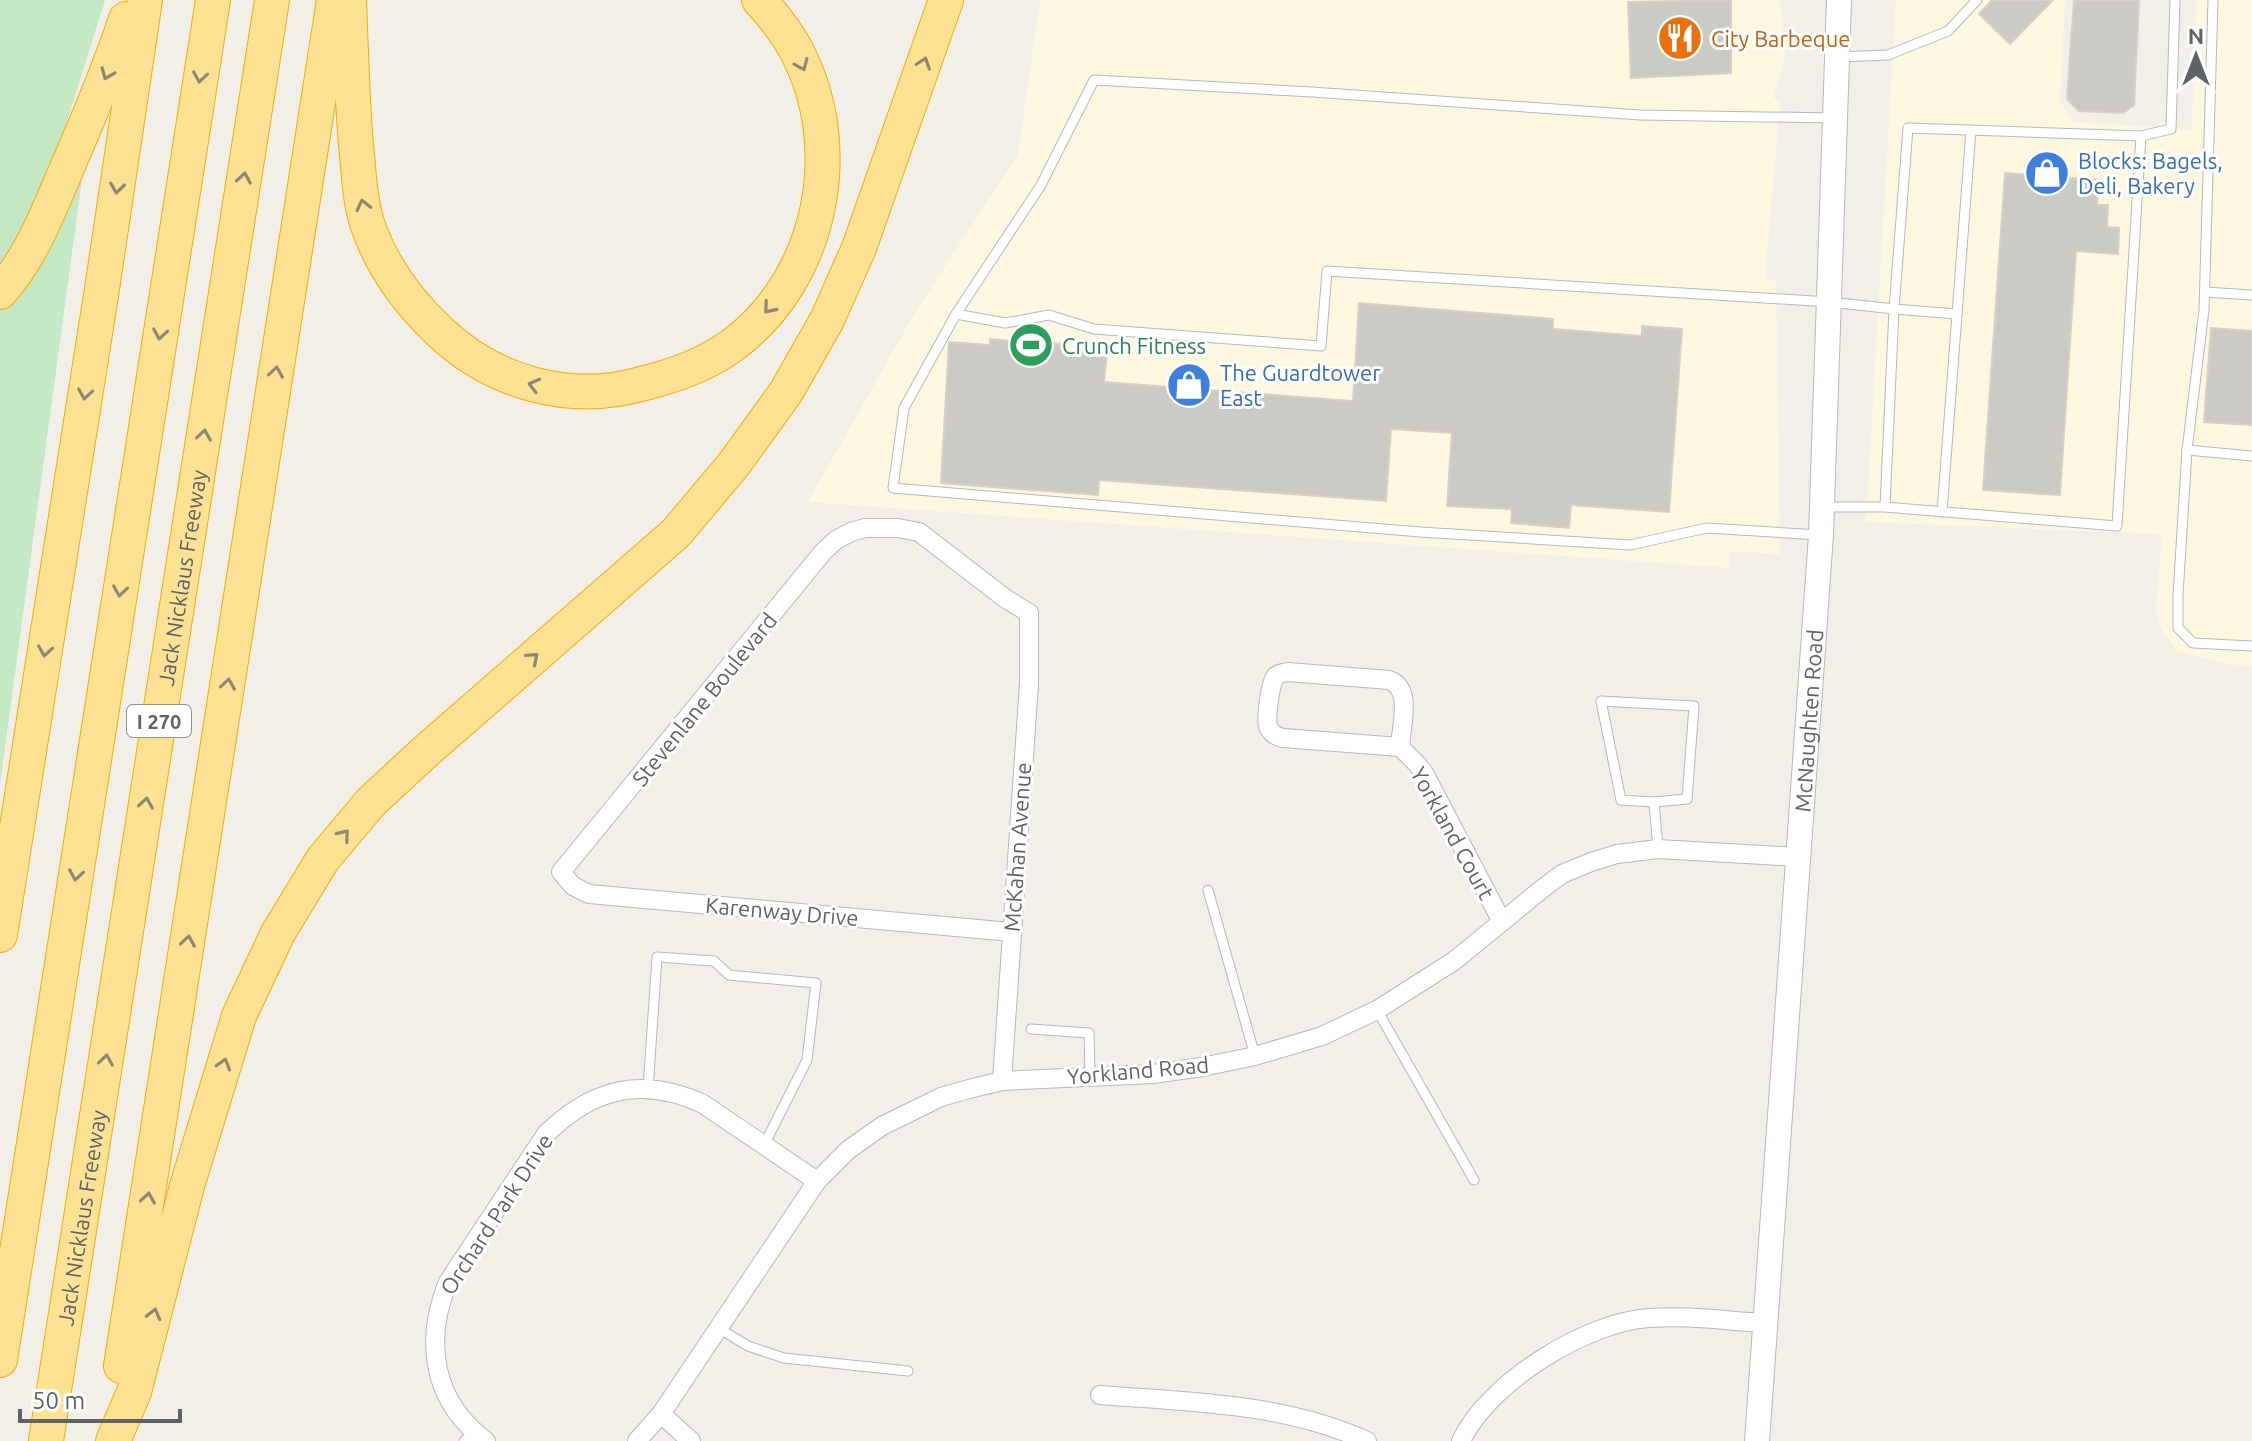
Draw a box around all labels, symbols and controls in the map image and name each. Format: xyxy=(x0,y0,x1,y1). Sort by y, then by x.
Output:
restaurant icon: City Barbeque xyxy=(1656,14,1704,62)
north arrow xyxy=(2156,16,2236,96)
text: N xyxy=(2188,23,2204,48)
place label: City Barbeque xyxy=(1711,26,1850,51)
one-way arrow xyxy=(793,56,809,71)
one-way arrow xyxy=(914,57,930,71)
one-way arrow xyxy=(100,66,117,80)
one-way arrow xyxy=(193,70,210,84)
place label: Blocks: Bagels, Deli, Bakery xyxy=(2078,148,2223,198)
shop icon: Blocks: Bagels, Deli, Bakery xyxy=(2023,149,2071,197)
one-way arrow xyxy=(235,172,252,185)
one-way arrow xyxy=(109,181,126,195)
one-way arrow xyxy=(355,199,372,213)
one-way arrow xyxy=(764,299,779,314)
sports icon: Crunch Fitness xyxy=(1007,321,1055,369)
one-way arrow xyxy=(153,327,170,341)
place label: Crunch Fitness xyxy=(1062,333,1206,358)
place label: The Guardtower East xyxy=(1220,360,1381,410)
shop icon: The Guardtower East xyxy=(1165,361,1213,409)
one-way arrow xyxy=(267,365,284,379)
one-way arrow xyxy=(528,378,542,394)
one-way arrow xyxy=(78,387,95,401)
one-way arrow xyxy=(195,428,212,442)
street label: Jack Nicklaus Freeway xyxy=(152,468,211,687)
one-way arrow xyxy=(112,584,129,598)
street label: Stevenlane Boulevard xyxy=(627,608,781,790)
street label: McNaughten Road xyxy=(1789,629,1827,813)
one-way arrow xyxy=(37,644,54,658)
one-way arrow xyxy=(524,653,539,667)
one-way arrow xyxy=(219,677,236,691)
road number: I 270 xyxy=(127,705,191,737)
street label: McKahan Avenue xyxy=(999,762,1035,932)
street label: Yorkland Court xyxy=(1406,762,1500,904)
one-way arrow xyxy=(137,796,154,810)
one-way arrow xyxy=(334,830,349,844)
one-way arrow xyxy=(68,869,85,882)
street label: Karenway Drive xyxy=(704,892,860,930)
one-way arrow xyxy=(179,934,196,948)
street label: Yorkland Road xyxy=(1066,1051,1210,1089)
one-way arrow xyxy=(97,1053,114,1067)
one-way arrow xyxy=(215,1057,231,1071)
street label: Jack Nicklaus Freeway xyxy=(52,1108,110,1327)
street label: Orchard Park Drive xyxy=(435,1129,557,1299)
one-way arrow xyxy=(139,1191,156,1205)
one-way arrow xyxy=(145,1308,162,1322)
scale bar xyxy=(20,1373,180,1423)
text: 50 m xyxy=(32,1387,85,1414)

